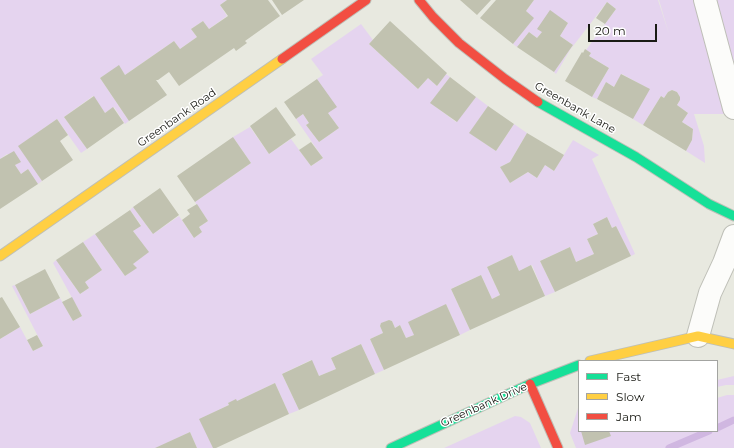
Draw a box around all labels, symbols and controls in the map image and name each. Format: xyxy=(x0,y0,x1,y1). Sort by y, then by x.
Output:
scale bar xyxy=(590,16,659,42)
text: 20 m xyxy=(595,23,626,38)
street label: Greenbank Lane xyxy=(532,79,618,137)
street label: Greenbank Road xyxy=(135,86,219,150)
legend xyxy=(578,360,718,432)
text: Fast xyxy=(616,369,641,384)
street label: Greenbank Drive xyxy=(439,380,529,430)
text: Slow xyxy=(616,389,645,404)
text: Jam xyxy=(616,409,642,424)

